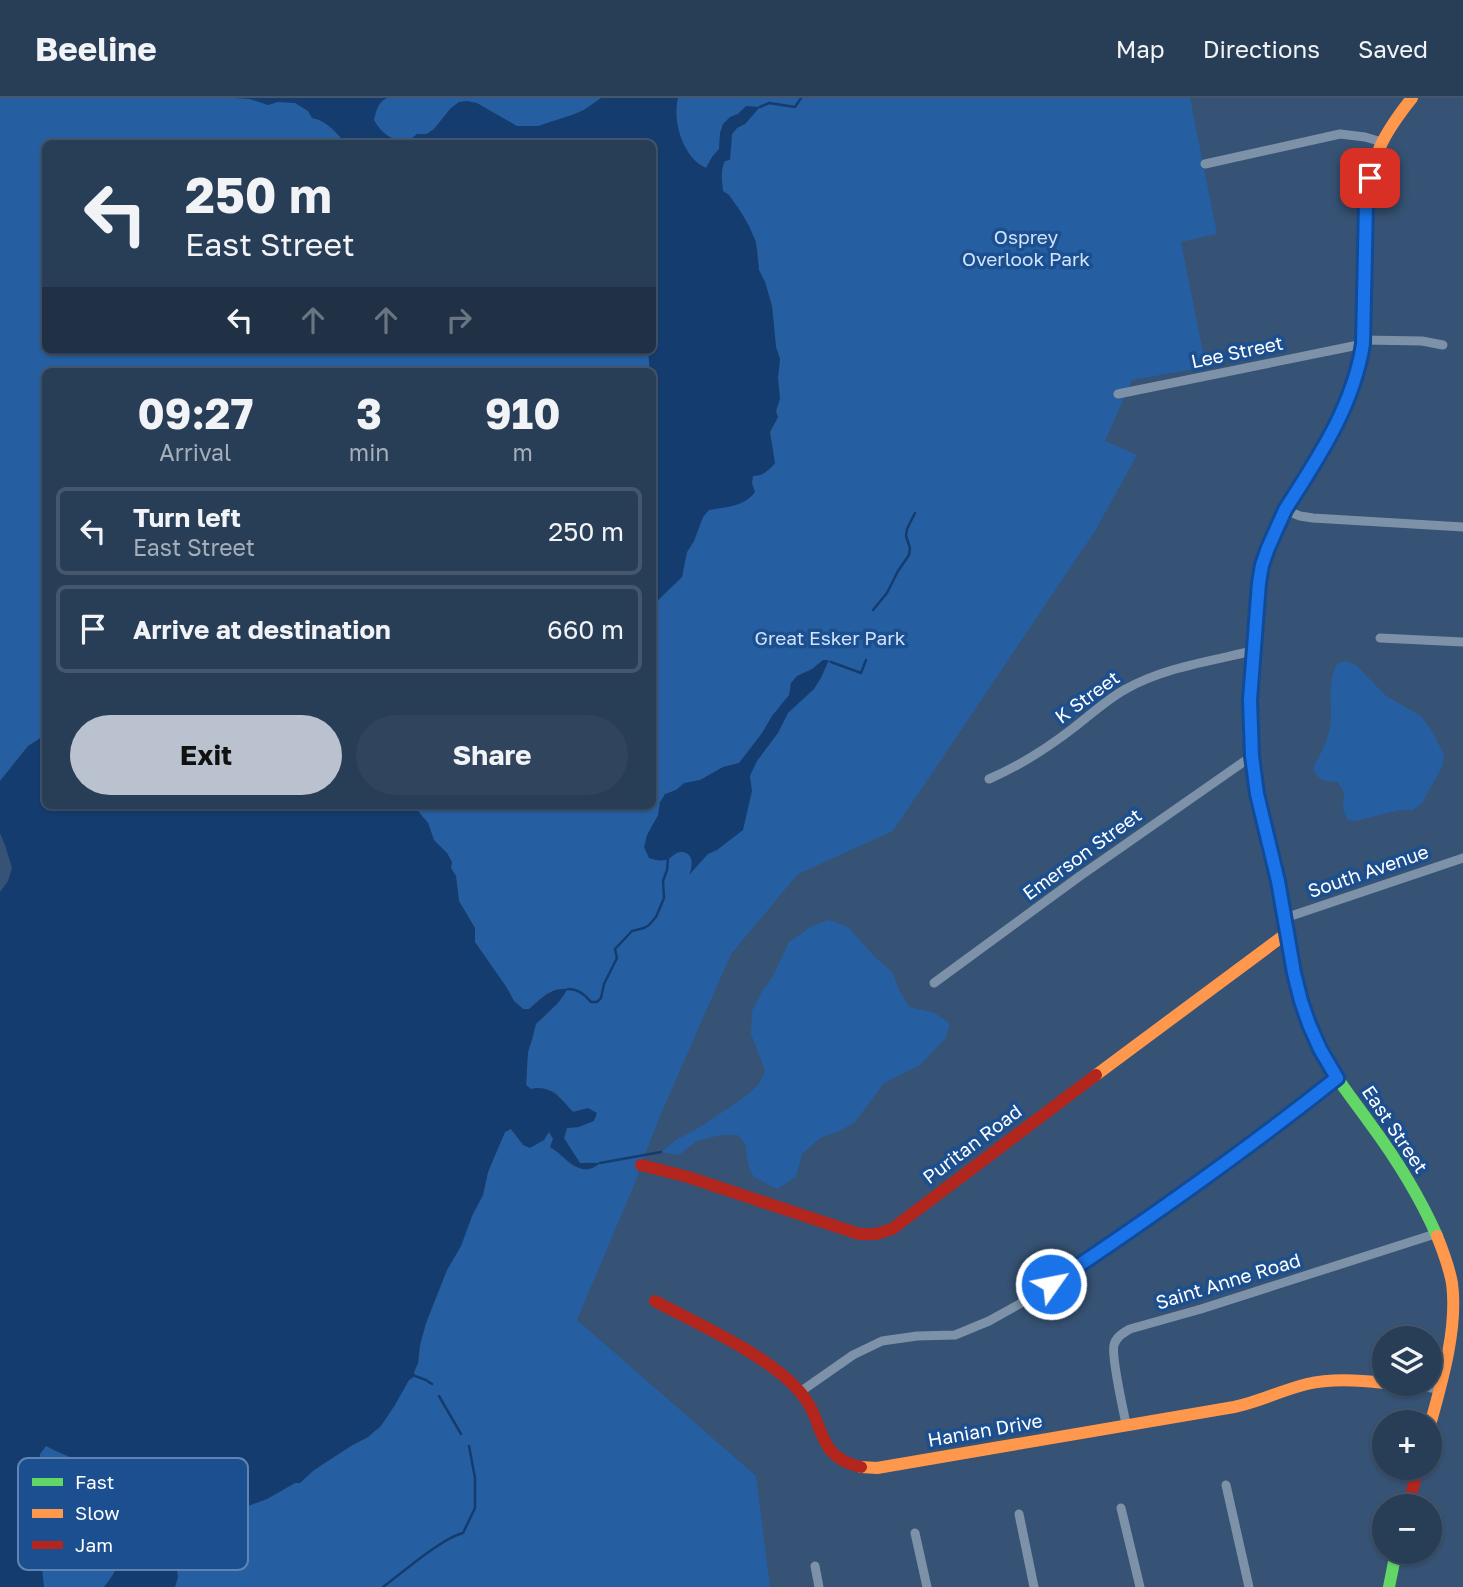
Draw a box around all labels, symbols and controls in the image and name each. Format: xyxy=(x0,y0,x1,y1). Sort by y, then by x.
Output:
text: Beeline xyxy=(35,29,157,68)
text: Map xyxy=(1116,34,1165,63)
text: Directions xyxy=(1203,34,1320,63)
text: Saved xyxy=(1358,34,1428,63)
pin xyxy=(1340,148,1400,208)
icon: arrive xyxy=(1351,159,1389,197)
text: 250 m xyxy=(185,165,332,224)
icon: left xyxy=(70,168,161,259)
text: East Street xyxy=(185,225,355,263)
park label: Osprey Overlook Park xyxy=(962,225,1090,270)
icon: left xyxy=(221,301,259,339)
icon: ahead xyxy=(294,301,332,339)
icon: ahead xyxy=(367,301,405,339)
icon: right xyxy=(440,301,478,339)
street label: Lee Street xyxy=(1189,331,1285,372)
text: 09:27 xyxy=(137,388,253,438)
text: 3 xyxy=(356,388,382,438)
text: 910 xyxy=(485,388,561,438)
text: Arrival xyxy=(159,438,231,466)
text: min xyxy=(349,438,389,466)
text: m xyxy=(513,438,533,466)
text: Turn left xyxy=(133,502,241,533)
icon: left xyxy=(74,512,112,550)
text: 250 m xyxy=(548,516,624,547)
text: East Street xyxy=(133,533,255,561)
icon: arrive xyxy=(74,610,112,648)
text: Arrive at destination xyxy=(133,614,391,645)
text: 660 m xyxy=(547,614,624,645)
park label: Great Esker Park xyxy=(755,626,906,649)
street label: K Street xyxy=(1050,666,1123,728)
button: Exit xyxy=(70,715,342,795)
button: Share xyxy=(356,715,628,795)
street label: Emerson Street xyxy=(1018,803,1145,904)
street label: South Avenue xyxy=(1304,839,1431,902)
street label: East Street xyxy=(1358,1081,1433,1177)
street label: Puritan Road xyxy=(918,1099,1026,1188)
position arrow xyxy=(1014,1247,1088,1321)
street label: Saint Anne Road xyxy=(1153,1248,1303,1313)
map controls xyxy=(1372,1326,1442,1564)
button: layers xyxy=(1372,1326,1442,1396)
street label: Hanian Drive xyxy=(926,1408,1044,1451)
button: + xyxy=(1372,1410,1442,1480)
legend xyxy=(18,1458,248,1570)
text: Fast xyxy=(75,1470,114,1493)
button: − xyxy=(1372,1494,1442,1564)
text: Slow xyxy=(75,1501,120,1524)
text: Jam xyxy=(75,1533,113,1556)

